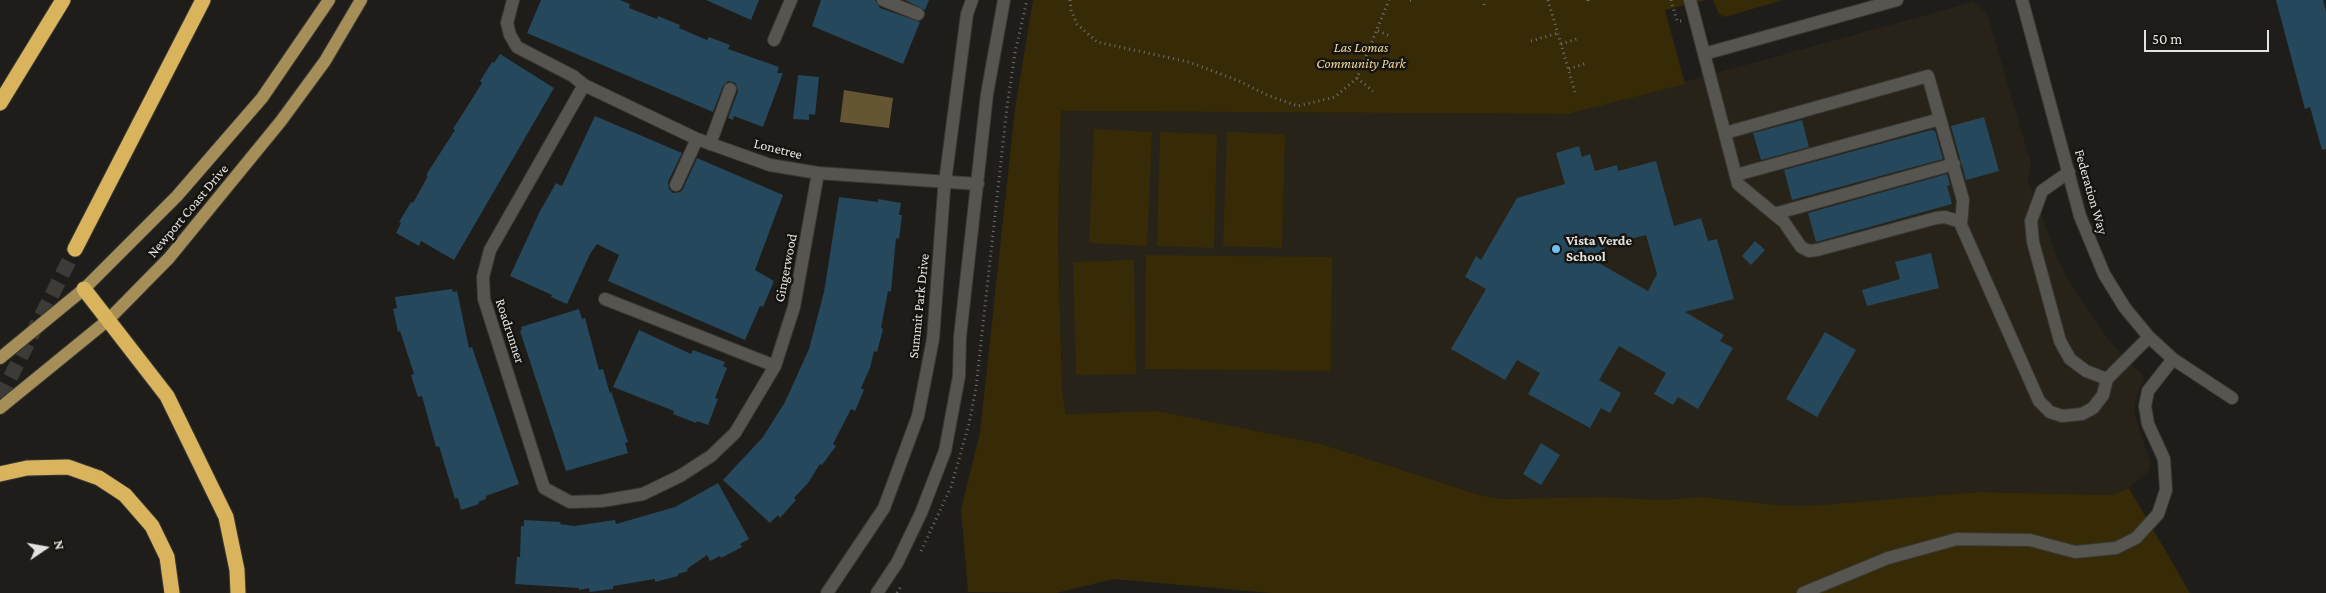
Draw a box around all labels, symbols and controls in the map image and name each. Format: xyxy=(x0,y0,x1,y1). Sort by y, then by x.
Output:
scale bar xyxy=(2146,20,2271,52)
text: 50 m xyxy=(2152,31,2182,47)
park label: Las Lomas Community Park xyxy=(1316,40,1406,72)
street label: Lonetree xyxy=(752,135,804,163)
street label: Federation Way xyxy=(2071,147,2111,237)
street label: Newport Coast Drive xyxy=(144,161,232,261)
street label: Gingerwood xyxy=(771,232,801,304)
place label: Vista Verde School xyxy=(1566,233,1632,266)
marker: Vista Verde School xyxy=(1550,243,1562,255)
street label: Summit Park Drive xyxy=(905,253,933,359)
street label: Roadrunner xyxy=(492,297,528,365)
north arrow xyxy=(20,523,70,573)
text: N xyxy=(51,539,68,551)

